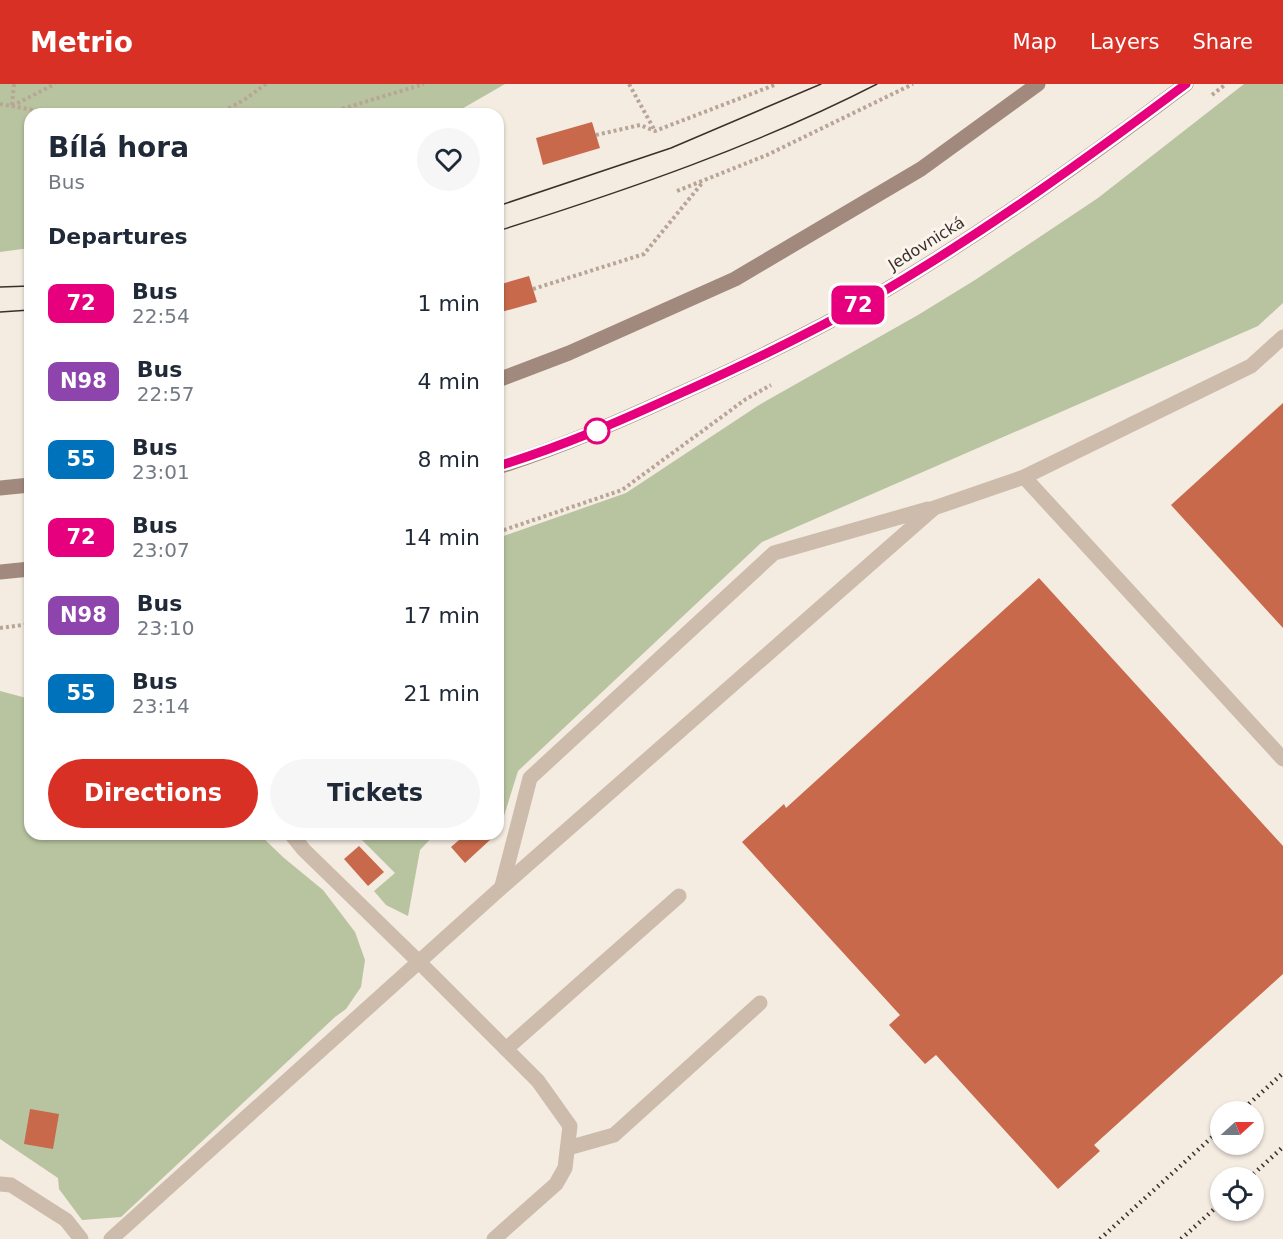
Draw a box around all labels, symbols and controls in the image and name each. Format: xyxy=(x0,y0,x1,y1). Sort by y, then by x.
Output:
text: Metrio xyxy=(30,26,133,59)
text: Map xyxy=(1013,30,1057,54)
text: Layers xyxy=(1090,30,1159,54)
text: Share xyxy=(1192,30,1253,54)
button: heart xyxy=(417,128,480,191)
text: Bílá hora xyxy=(48,131,189,164)
text: Bus xyxy=(48,170,85,194)
street label: Jedovnická xyxy=(884,213,968,275)
text: Departures xyxy=(48,224,188,249)
text: Bus xyxy=(132,279,178,304)
line badge: 72 xyxy=(831,286,885,324)
text: 72 xyxy=(66,291,96,315)
text: 1 min xyxy=(418,291,480,316)
text: 72 xyxy=(843,293,873,317)
text: 22:54 xyxy=(132,304,190,328)
text: Bus xyxy=(137,357,182,382)
text: N98 xyxy=(60,369,107,393)
text: 4 min xyxy=(418,369,480,394)
text: 22:57 xyxy=(137,382,194,406)
unlabelled marker xyxy=(584,418,610,444)
text: Bus xyxy=(132,435,178,460)
text: 55 xyxy=(66,447,96,471)
text: 8 min xyxy=(418,447,480,472)
text: 23:01 xyxy=(132,460,190,484)
text: Bus xyxy=(132,513,178,538)
text: 72 xyxy=(66,525,96,549)
text: 14 min xyxy=(404,525,480,550)
text: 23:07 xyxy=(132,538,190,562)
text: Bus xyxy=(137,591,182,616)
text: N98 xyxy=(60,603,107,627)
text: 17 min xyxy=(404,603,480,628)
text: 23:10 xyxy=(137,616,194,640)
text: Bus xyxy=(132,669,178,694)
text: 55 xyxy=(66,681,96,705)
text: 21 min xyxy=(404,681,480,706)
text: 23:14 xyxy=(132,694,190,718)
button: Directions xyxy=(48,759,258,828)
button: Tickets xyxy=(270,759,480,828)
north arrow xyxy=(1210,1101,1264,1155)
map controls xyxy=(1210,1101,1264,1221)
button: locate xyxy=(1210,1167,1264,1221)

